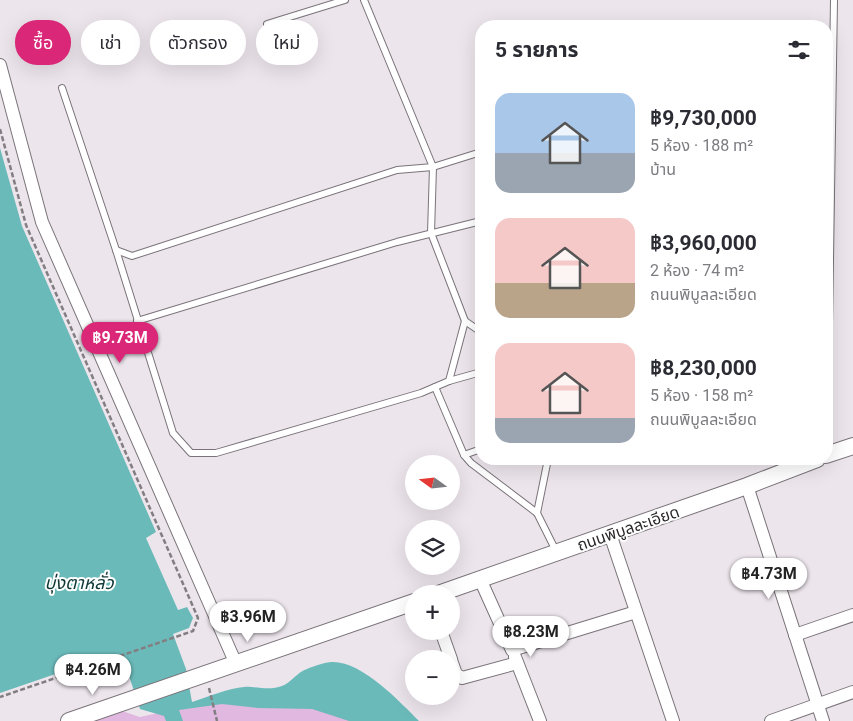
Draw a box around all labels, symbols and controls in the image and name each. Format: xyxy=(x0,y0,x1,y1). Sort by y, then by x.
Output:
chip: ซื้อ xyxy=(15,20,71,65)
chip: เช่า xyxy=(81,20,140,65)
chip: ตัวกรอง xyxy=(150,20,246,65)
chip: ใหม่ xyxy=(256,20,318,65)
icon: filters xyxy=(785,36,813,64)
text: 5 รายการ xyxy=(495,38,578,62)
text: ฿9,730,000 xyxy=(650,106,757,130)
icon: home xyxy=(535,113,595,173)
text: 5 ห้อง · 188 m² xyxy=(650,136,753,155)
text: บ้าน xyxy=(650,160,676,179)
text: ฿3,960,000 xyxy=(650,231,757,255)
icon: home xyxy=(535,238,595,298)
text: 2 ห้อง · 74 m² xyxy=(650,261,744,280)
text: ถนนพิบูลละเอียด xyxy=(650,285,757,304)
pin: ฿9.73M xyxy=(79,322,161,364)
text: ฿9.73M xyxy=(92,328,148,347)
text: ฿8,230,000 xyxy=(650,356,757,380)
icon: home xyxy=(535,363,595,423)
text: 5 ห้อง · 158 m² xyxy=(650,386,753,405)
text: ถนนพิบูลละเอียด xyxy=(650,410,757,429)
north arrow xyxy=(405,455,460,510)
map controls xyxy=(405,455,460,705)
street label: ถนนพิบูลละเอียด xyxy=(575,502,682,555)
button: layers xyxy=(405,520,460,575)
pin: ฿4.73M xyxy=(728,558,810,600)
text: ฿4.73M xyxy=(741,564,797,583)
water label: บุ่งตาหลั่ว xyxy=(45,571,115,594)
button: + xyxy=(405,585,460,640)
pin: ฿3.96M xyxy=(207,600,289,643)
text: ฿3.96M xyxy=(220,607,276,626)
pin: ฿8.23M xyxy=(490,616,572,658)
text: ฿8.23M xyxy=(503,622,559,641)
button: − xyxy=(405,650,460,705)
pin: ฿4.26M xyxy=(52,654,134,696)
text: ฿4.26M xyxy=(65,660,121,679)

